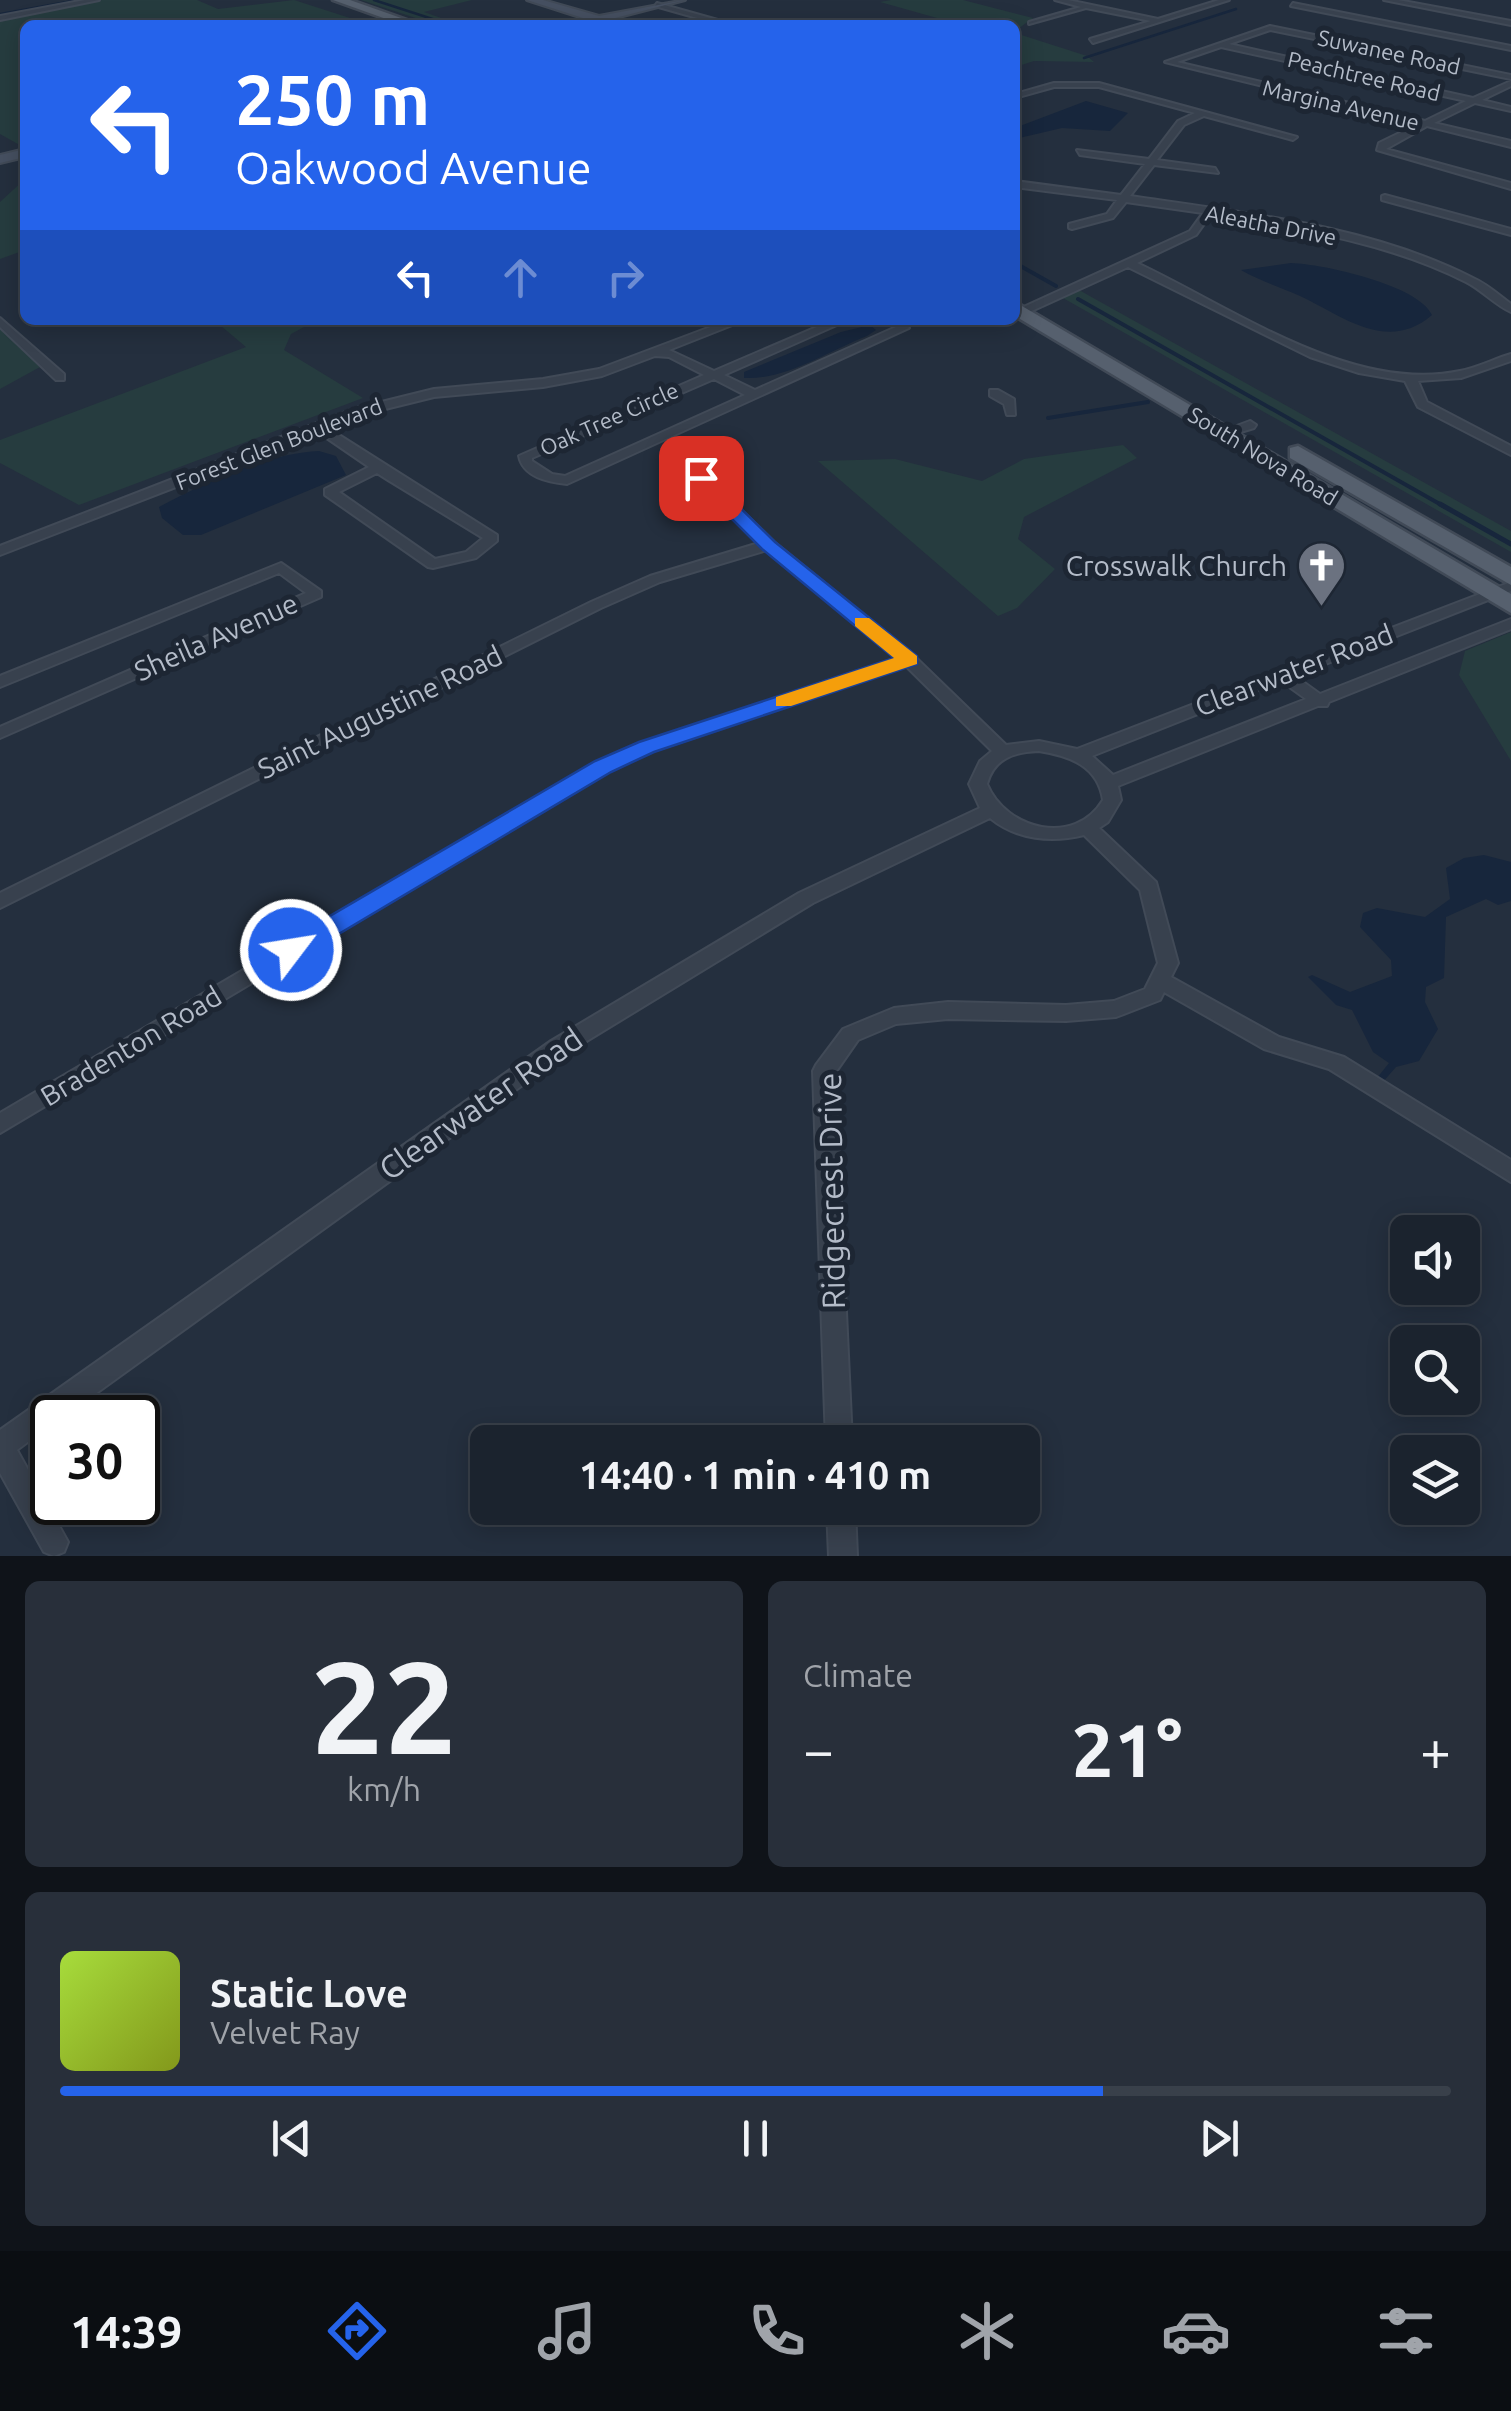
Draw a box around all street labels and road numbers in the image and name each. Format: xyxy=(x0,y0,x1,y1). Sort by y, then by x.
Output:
street label: Suwanee Road xyxy=(1316,24,1463,79)
street label: Peachtree Road xyxy=(1285,46,1443,105)
street label: Margina Avenue xyxy=(1260,74,1422,135)
street label: Aleatha Drive xyxy=(1203,200,1339,249)
street label: Oak Tree Circle xyxy=(536,377,682,460)
street label: Forest Glen Boulevard xyxy=(172,393,385,494)
street label: South Nova Road xyxy=(1184,401,1342,510)
street label: Sheila Avenue xyxy=(129,587,302,686)
street label: Clearwater Road xyxy=(1190,618,1397,722)
street label: Saint Augustine Road xyxy=(253,639,507,784)
street label: Bradenton Road xyxy=(35,980,227,1112)
street label: Clearwater Road xyxy=(372,1020,589,1187)
street label: Ridgecrest Drive xyxy=(811,1072,851,1310)

